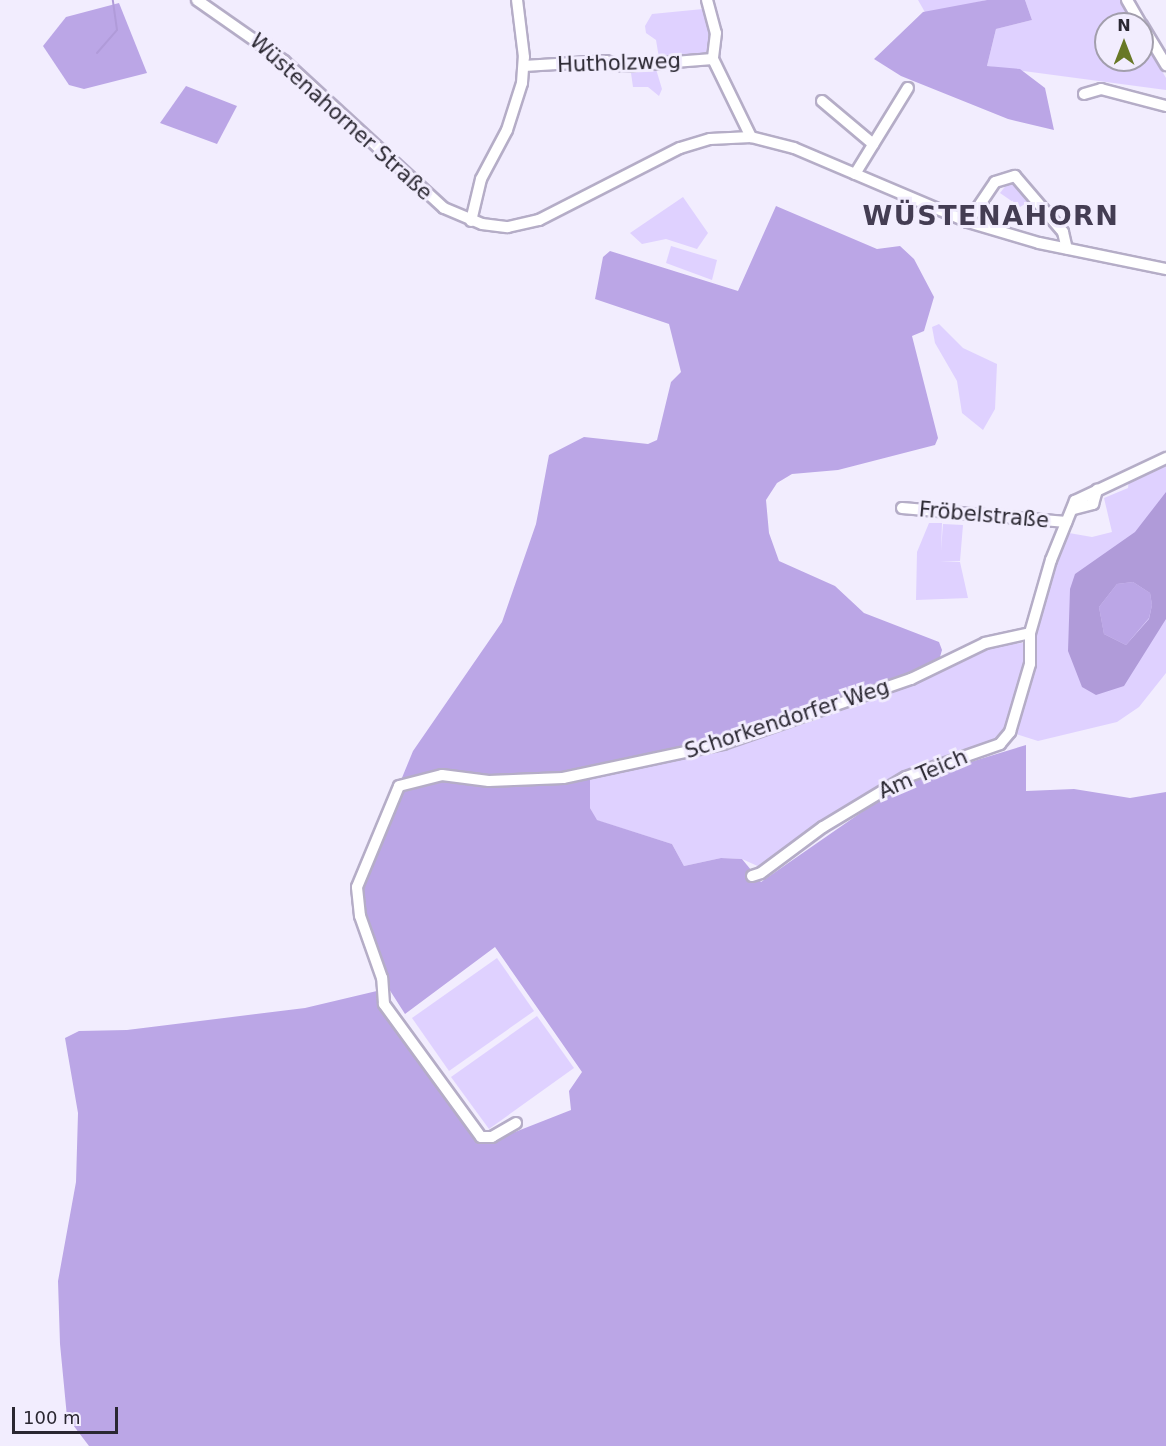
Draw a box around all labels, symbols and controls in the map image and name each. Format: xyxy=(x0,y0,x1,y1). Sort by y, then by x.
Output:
north arrow xyxy=(1094,12,1154,72)
text: N xyxy=(1117,16,1131,35)
street label: Wüstenahorner Straße xyxy=(245,28,437,206)
street label: Hutholzweg xyxy=(557,48,681,78)
district label: WÜSTENAHORN xyxy=(863,200,1119,232)
street label: Fröbelstraße xyxy=(918,497,1050,533)
street label: Schorkendorfer Weg xyxy=(682,674,892,764)
street label: Am Teich xyxy=(875,744,971,804)
scale bar xyxy=(15,1395,122,1433)
text: 100 m xyxy=(23,1407,81,1428)

